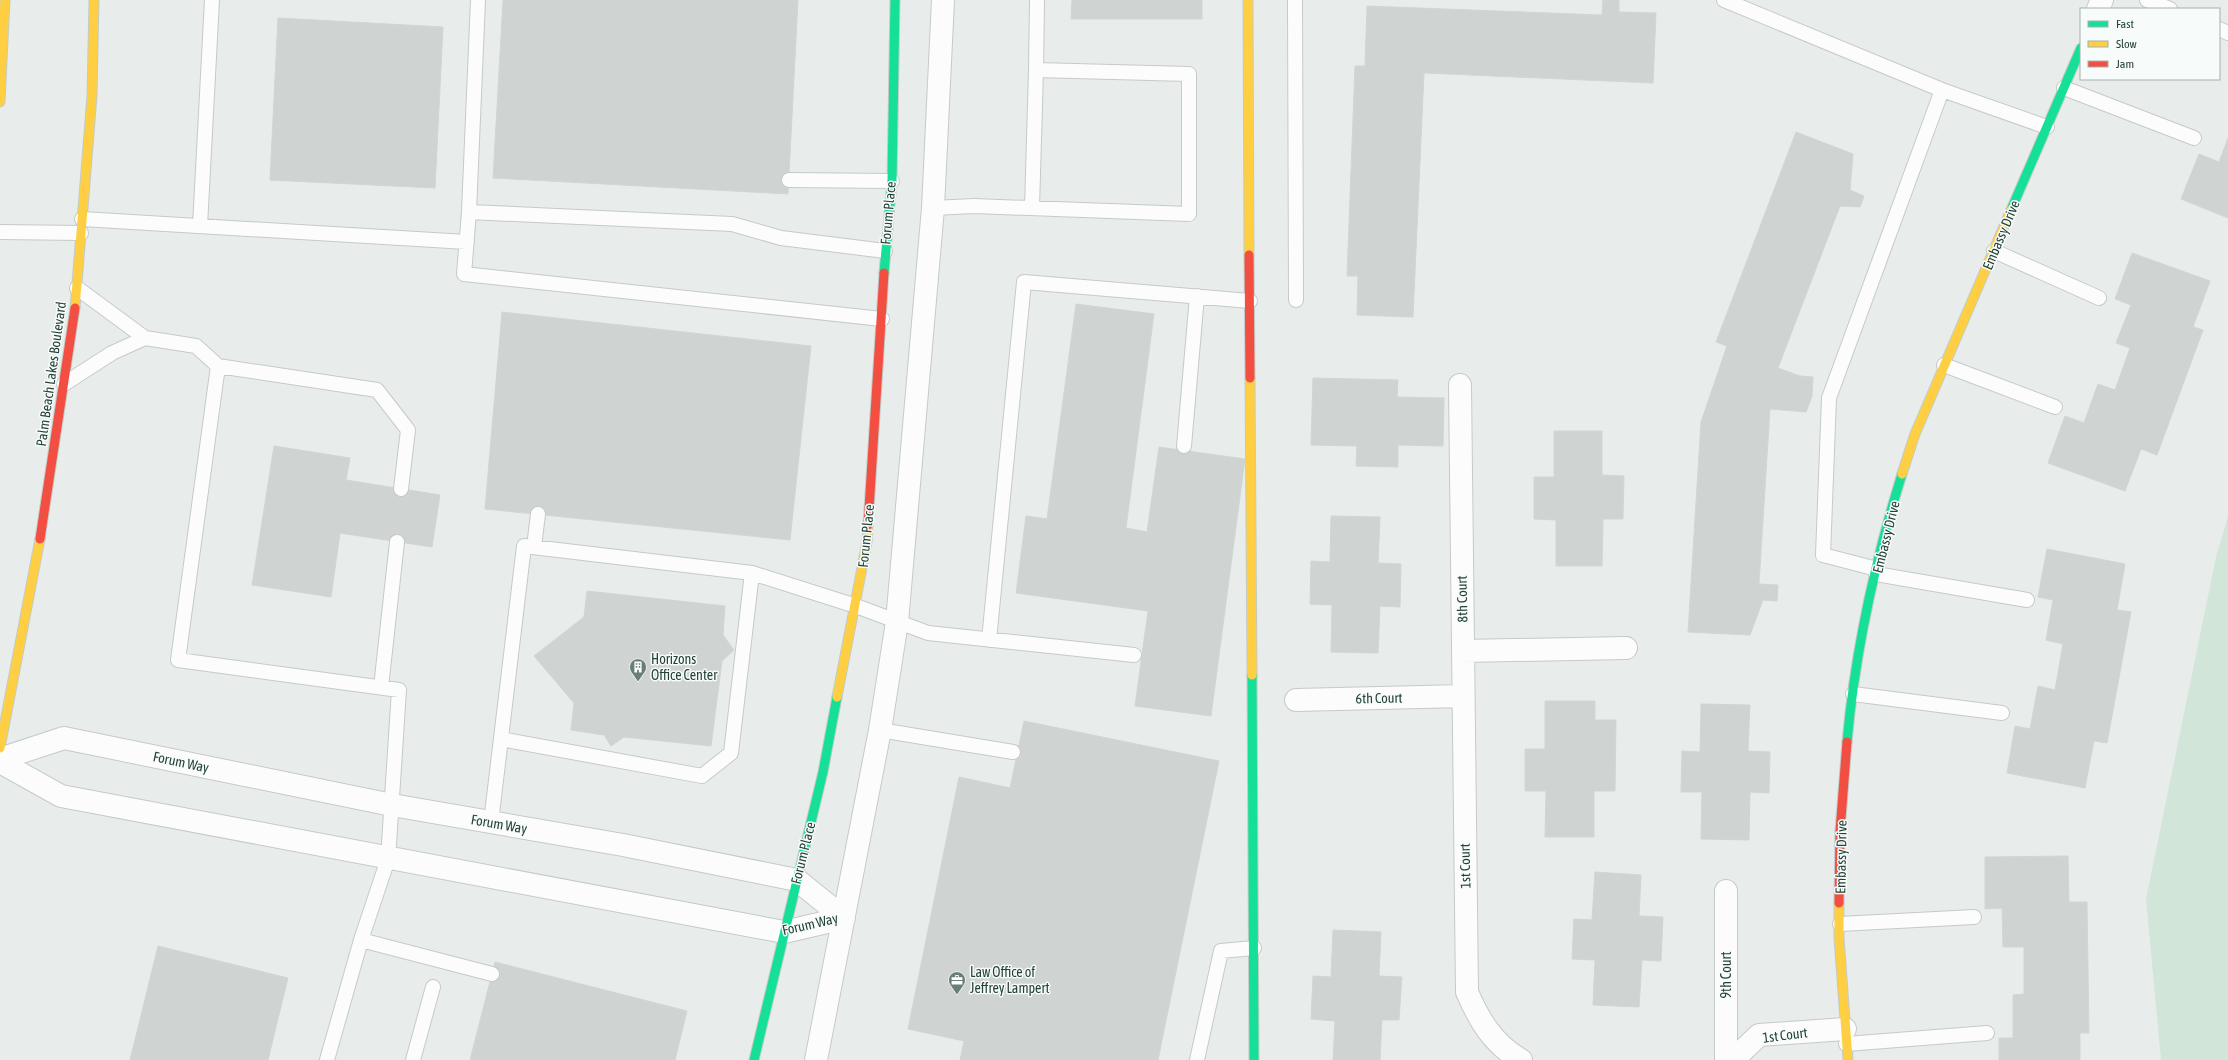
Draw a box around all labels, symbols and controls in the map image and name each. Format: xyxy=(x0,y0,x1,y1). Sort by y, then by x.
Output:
legend xyxy=(2080,8,2220,80)
text: Fast xyxy=(2116,17,2134,31)
text: Slow xyxy=(2116,37,2137,51)
text: Jam xyxy=(2116,57,2134,71)
street label: Forum Place xyxy=(877,181,899,245)
street label: Embassy Drive xyxy=(1979,198,2023,272)
street label: Palm Beach Lakes Boulevard xyxy=(33,301,69,447)
street label: Embassy Drive xyxy=(1869,499,1903,575)
street label: Forum Place xyxy=(855,504,877,568)
street label: 8th Court xyxy=(1454,575,1470,623)
place label: Horizons Office Center xyxy=(651,651,718,683)
building icon: Horizons Office Center xyxy=(628,657,648,682)
street label: 6th Court xyxy=(1355,690,1403,706)
street label: Forum Way xyxy=(152,748,211,776)
street label: Forum Way xyxy=(470,811,529,837)
street label: Forum Place xyxy=(788,820,818,886)
street label: Embassy Drive xyxy=(1832,820,1850,894)
street label: 1st Court xyxy=(1457,843,1473,889)
street label: Forum Way xyxy=(781,910,840,938)
street label: 9th Court xyxy=(1718,952,1734,998)
place label: Law Office of Jeffrey Lampert xyxy=(970,964,1049,996)
office icon: Law Office of Jeffrey Lampert xyxy=(947,970,967,995)
street label: 1st Court xyxy=(1762,1024,1808,1046)

